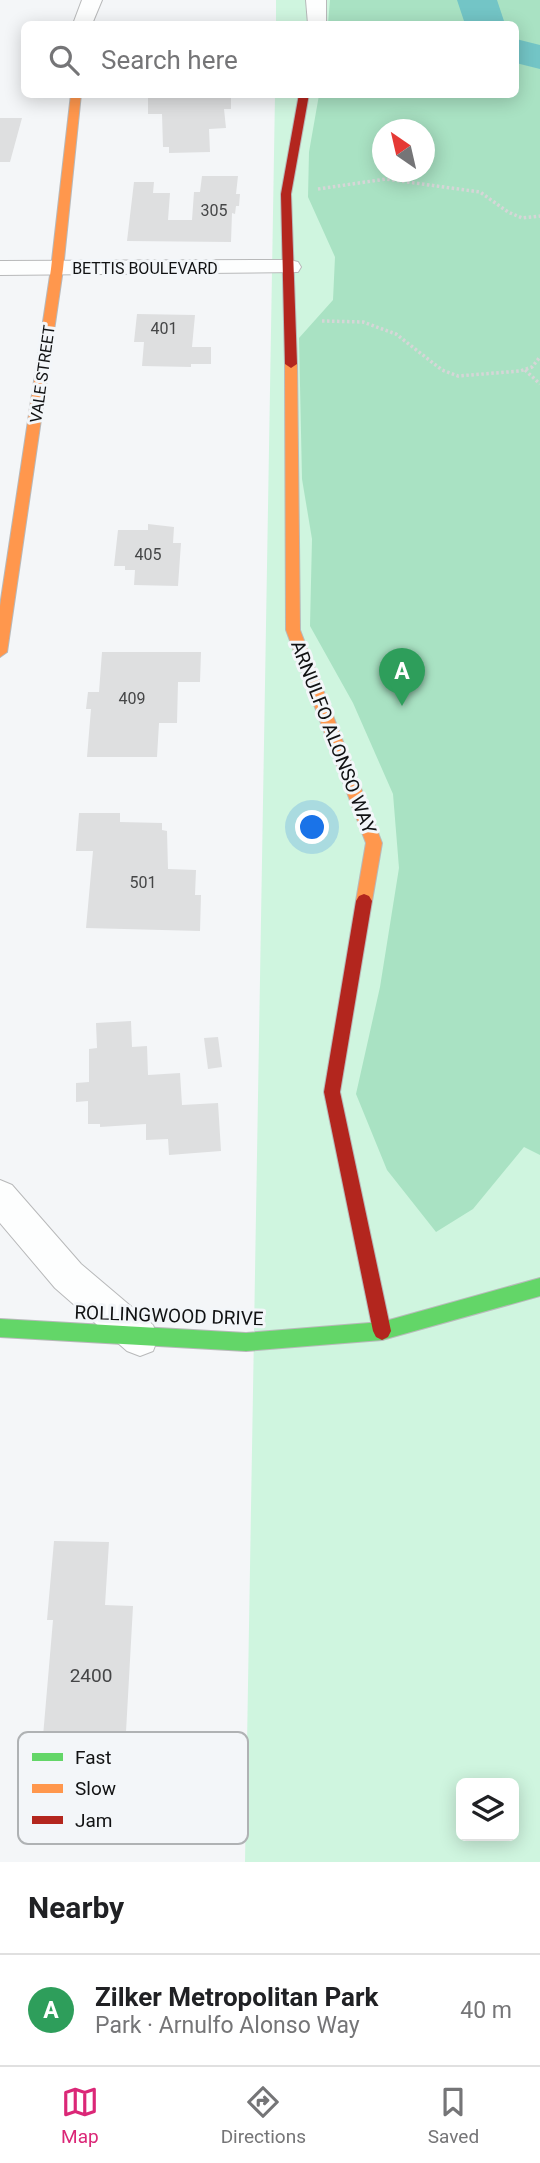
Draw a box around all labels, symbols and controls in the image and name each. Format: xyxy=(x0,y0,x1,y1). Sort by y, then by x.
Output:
search box xyxy=(21,21,519,98)
icon: search xyxy=(45,41,83,79)
text: Search here xyxy=(101,45,238,75)
north arrow xyxy=(372,119,435,182)
house number: 305 xyxy=(201,201,227,220)
street label: BETTIS BOULEVARD xyxy=(72,259,218,278)
house number: 401 xyxy=(151,319,177,338)
street label: VALE STREET xyxy=(26,324,59,424)
house number: 405 xyxy=(135,545,161,564)
street label: ARNULFO ALONSO WAY xyxy=(286,637,381,838)
pin: A xyxy=(379,648,425,706)
house number: 409 xyxy=(119,689,145,708)
your location xyxy=(295,810,329,844)
house number: 501 xyxy=(130,873,156,892)
street label: ROLLINGWOOD DRIVE xyxy=(74,1301,264,1330)
house number: 2400 xyxy=(70,1664,112,1687)
legend xyxy=(18,1732,248,1844)
text: Fast xyxy=(75,1746,112,1769)
text: Slow xyxy=(75,1777,116,1800)
map controls xyxy=(456,1778,519,1841)
button: layers xyxy=(456,1778,519,1841)
text: Jam xyxy=(75,1809,112,1832)
text: Nearby xyxy=(28,1890,124,1925)
text: Zilker Metropolitan Park xyxy=(95,1982,378,2012)
text: A xyxy=(43,1997,59,2024)
text: 40 m xyxy=(460,1997,512,2024)
text: Park · Arnulfo Alonso Way xyxy=(95,2012,360,2039)
tab: Map xyxy=(61,2083,99,2148)
tab: Directions xyxy=(221,2083,306,2148)
tab: Saved xyxy=(428,2083,479,2148)

